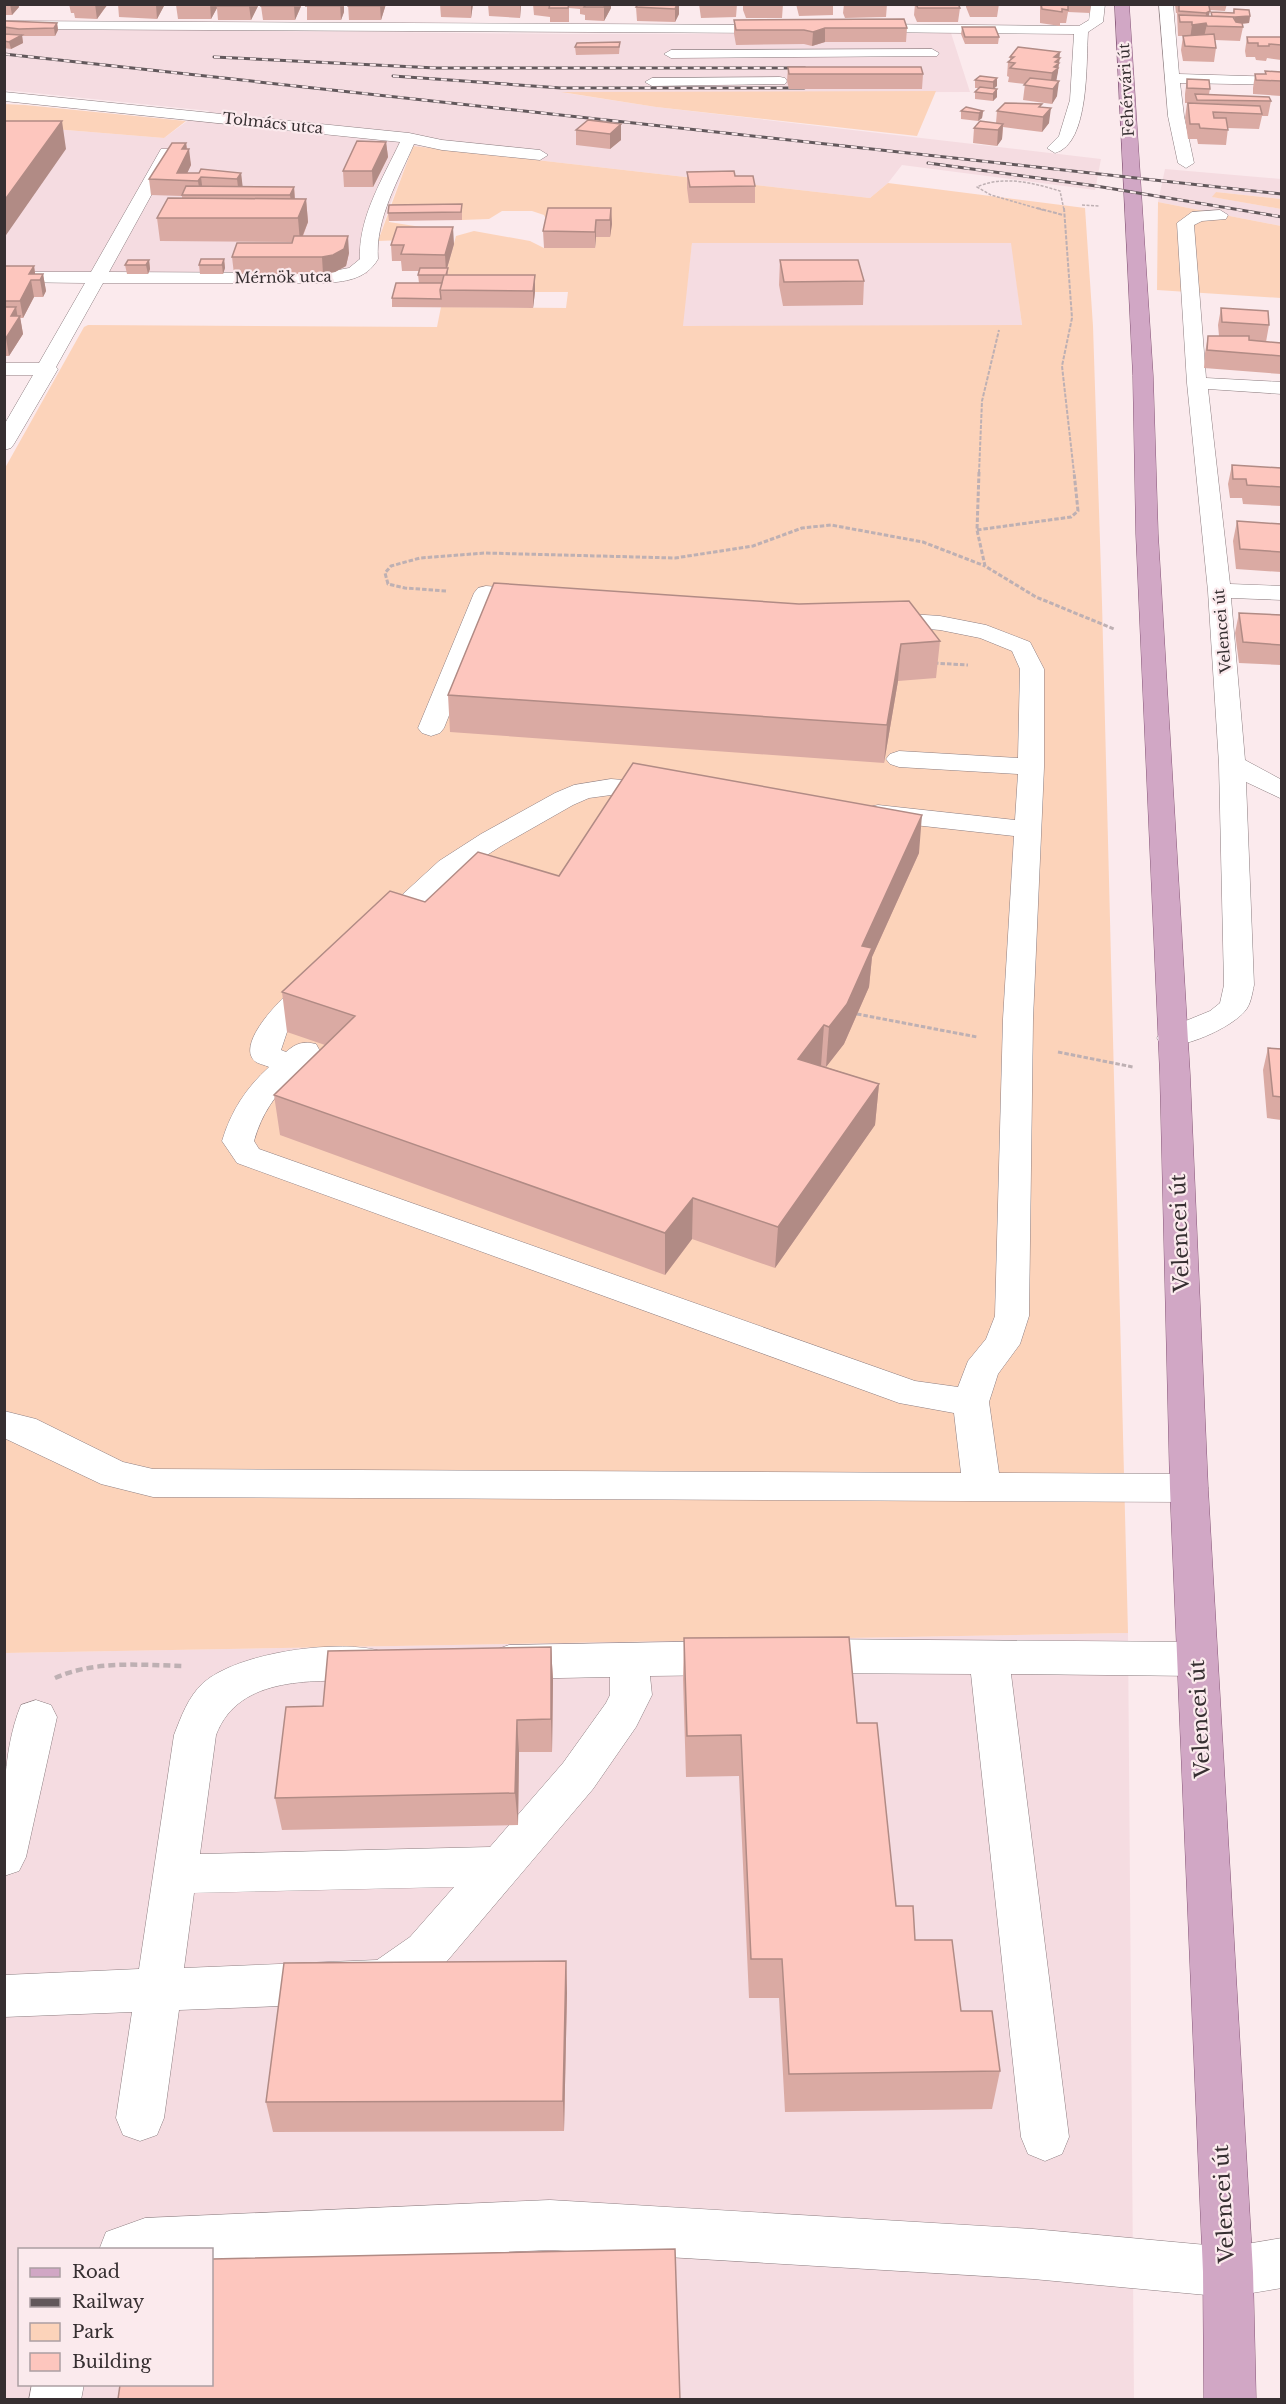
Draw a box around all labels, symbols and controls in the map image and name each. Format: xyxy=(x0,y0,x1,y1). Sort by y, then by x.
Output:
street label: Fehérvári út xyxy=(1114,42,1138,137)
street label: Tolmács utca xyxy=(222,108,325,138)
street label: Mérnök utca xyxy=(234,267,332,287)
street label: Velencei út xyxy=(1209,588,1235,675)
street label: Velencei út xyxy=(1165,1173,1195,1294)
street label: Velencei út xyxy=(1184,1659,1216,1780)
street label: Velencei út xyxy=(1208,2144,1240,2265)
legend xyxy=(18,2248,213,2386)
text: Road xyxy=(72,2261,120,2283)
text: Railway xyxy=(72,2291,145,2313)
text: Park xyxy=(72,2321,114,2343)
text: Building xyxy=(72,2351,151,2373)

